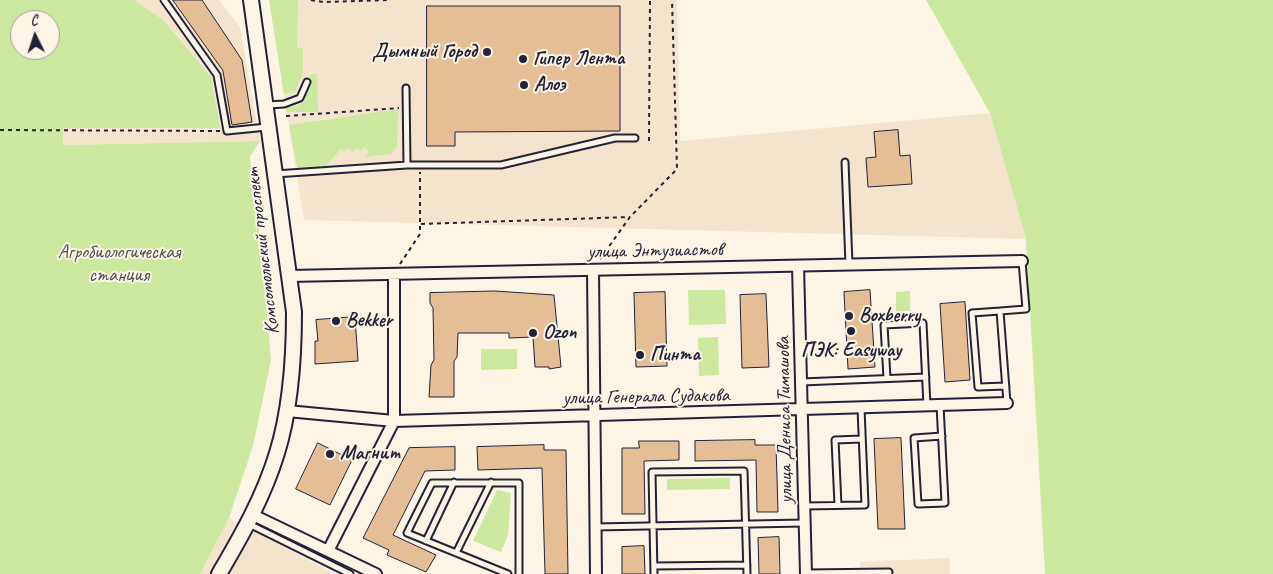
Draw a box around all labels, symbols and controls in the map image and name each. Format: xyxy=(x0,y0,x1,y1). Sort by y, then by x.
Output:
north arrow xyxy=(10,10,60,60)
text: С xyxy=(30,12,38,29)
place label: Дымный Город xyxy=(372,40,477,64)
marker: Дымный Город xyxy=(481,46,493,58)
place label: Гипер Лента xyxy=(533,47,625,71)
marker: Гипер Лента xyxy=(517,53,529,65)
place label: Алоэ xyxy=(534,73,565,97)
marker: Алоэ xyxy=(518,79,530,91)
street label: Комсомольский проспект xyxy=(241,166,285,336)
street label: улица Энтузиастов xyxy=(587,238,723,264)
park label: Агробиологическая станция xyxy=(58,241,180,288)
place label: Boxberry xyxy=(859,304,920,328)
place label: Bekker xyxy=(346,309,392,333)
marker: Boxberry xyxy=(843,310,855,322)
marker: Bekker xyxy=(330,315,342,327)
place label: Ozon xyxy=(543,321,576,345)
marker: ПЭК: Easyway xyxy=(845,325,857,337)
marker: Ozon xyxy=(527,327,539,339)
street label: улица Дениса Тимашова xyxy=(772,336,798,504)
place label: ПЭК: Easyway xyxy=(801,339,901,363)
place label: Пинта xyxy=(650,343,700,367)
marker: Пинта xyxy=(634,349,646,361)
street label: улица Генерала Судакова xyxy=(562,384,730,410)
place label: Магнит xyxy=(340,442,400,466)
marker: Магнит xyxy=(324,448,336,460)

